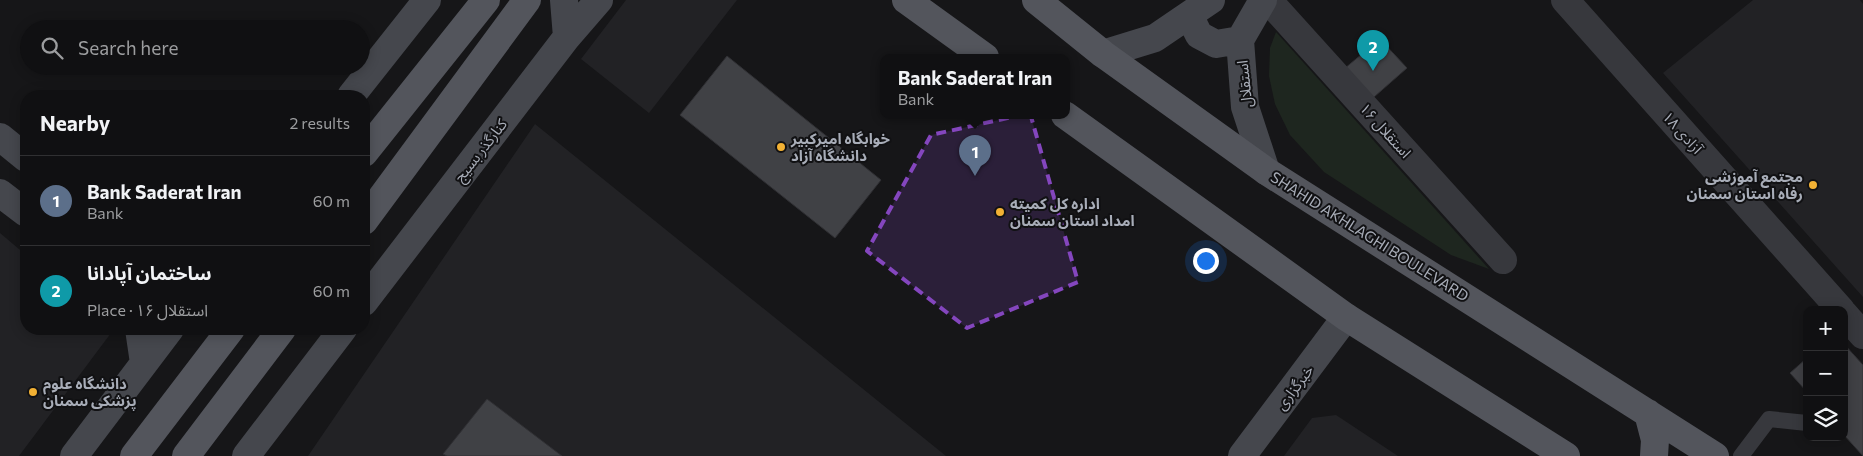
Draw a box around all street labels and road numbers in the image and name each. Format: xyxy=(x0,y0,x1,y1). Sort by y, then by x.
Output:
street label: استقلال xyxy=(1233,59,1256,109)
street label: استقلال ۱۶ xyxy=(1356,99,1415,162)
street label: آزادی ۱۸ xyxy=(1659,107,1707,158)
street label: کنارگذر بسیج xyxy=(450,114,514,188)
street label: SHAHID AKHLAGHI BOULEVARD xyxy=(1268,167,1472,305)
street label: خبرگزاری xyxy=(1271,361,1318,414)

